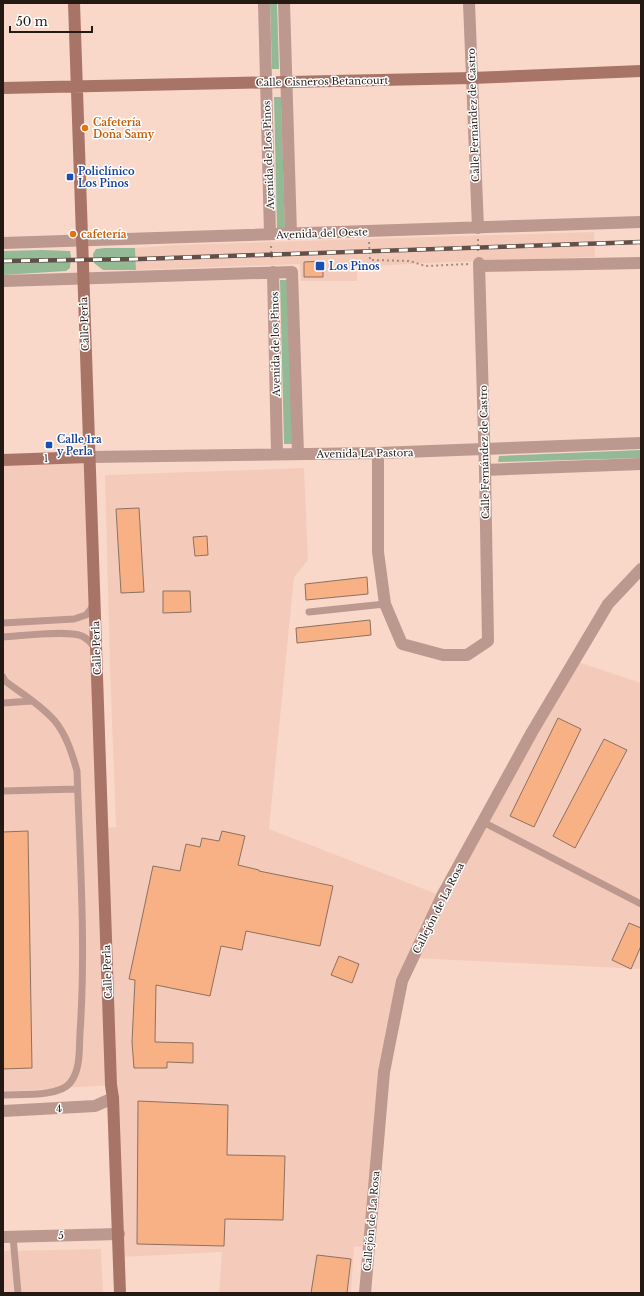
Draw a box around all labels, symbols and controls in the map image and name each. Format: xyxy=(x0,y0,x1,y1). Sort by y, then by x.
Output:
scale bar xyxy=(10,8,92,34)
text: 50 m xyxy=(16,14,48,29)
street label: Calle Fernández de Castro xyxy=(465,47,482,182)
street label: Calle Cisneros Betancourt xyxy=(256,74,389,89)
street label: Avenida de Los Pinos xyxy=(260,100,277,211)
place label: Cafetería Doña Samy xyxy=(93,116,155,141)
marker: Cafetería Doña Samy xyxy=(80,123,90,133)
place label: Policlínico Los Pinos xyxy=(78,165,135,190)
marker: Policlínico Los Pinos xyxy=(65,172,75,182)
street label: Avenida del Oeste xyxy=(275,225,368,242)
place label: cafetería xyxy=(81,228,127,241)
marker: cafetería xyxy=(68,229,78,239)
marker: Los Pinos xyxy=(314,260,326,272)
place label: Los Pinos xyxy=(329,260,380,273)
street label: Avenida de los Pinos xyxy=(268,291,283,398)
street label: Calle Perla xyxy=(77,296,92,351)
street label: Calle Fernández de Castro xyxy=(477,384,492,519)
place label: Calle 1ra y Perla xyxy=(57,433,102,458)
marker: Calle 1ra y Perla xyxy=(44,440,54,450)
street label: Avenida La Pastora xyxy=(315,446,414,461)
street label: 1 xyxy=(44,452,48,465)
street label: Calle Perla xyxy=(89,620,104,675)
street label: Callejón de La Rosa xyxy=(410,860,467,956)
street label: Calle Perla xyxy=(100,944,115,999)
street label: 4 xyxy=(56,1102,62,1115)
street label: Callejón de La Rosa xyxy=(361,1170,382,1272)
street label: 5 xyxy=(58,1229,64,1242)

